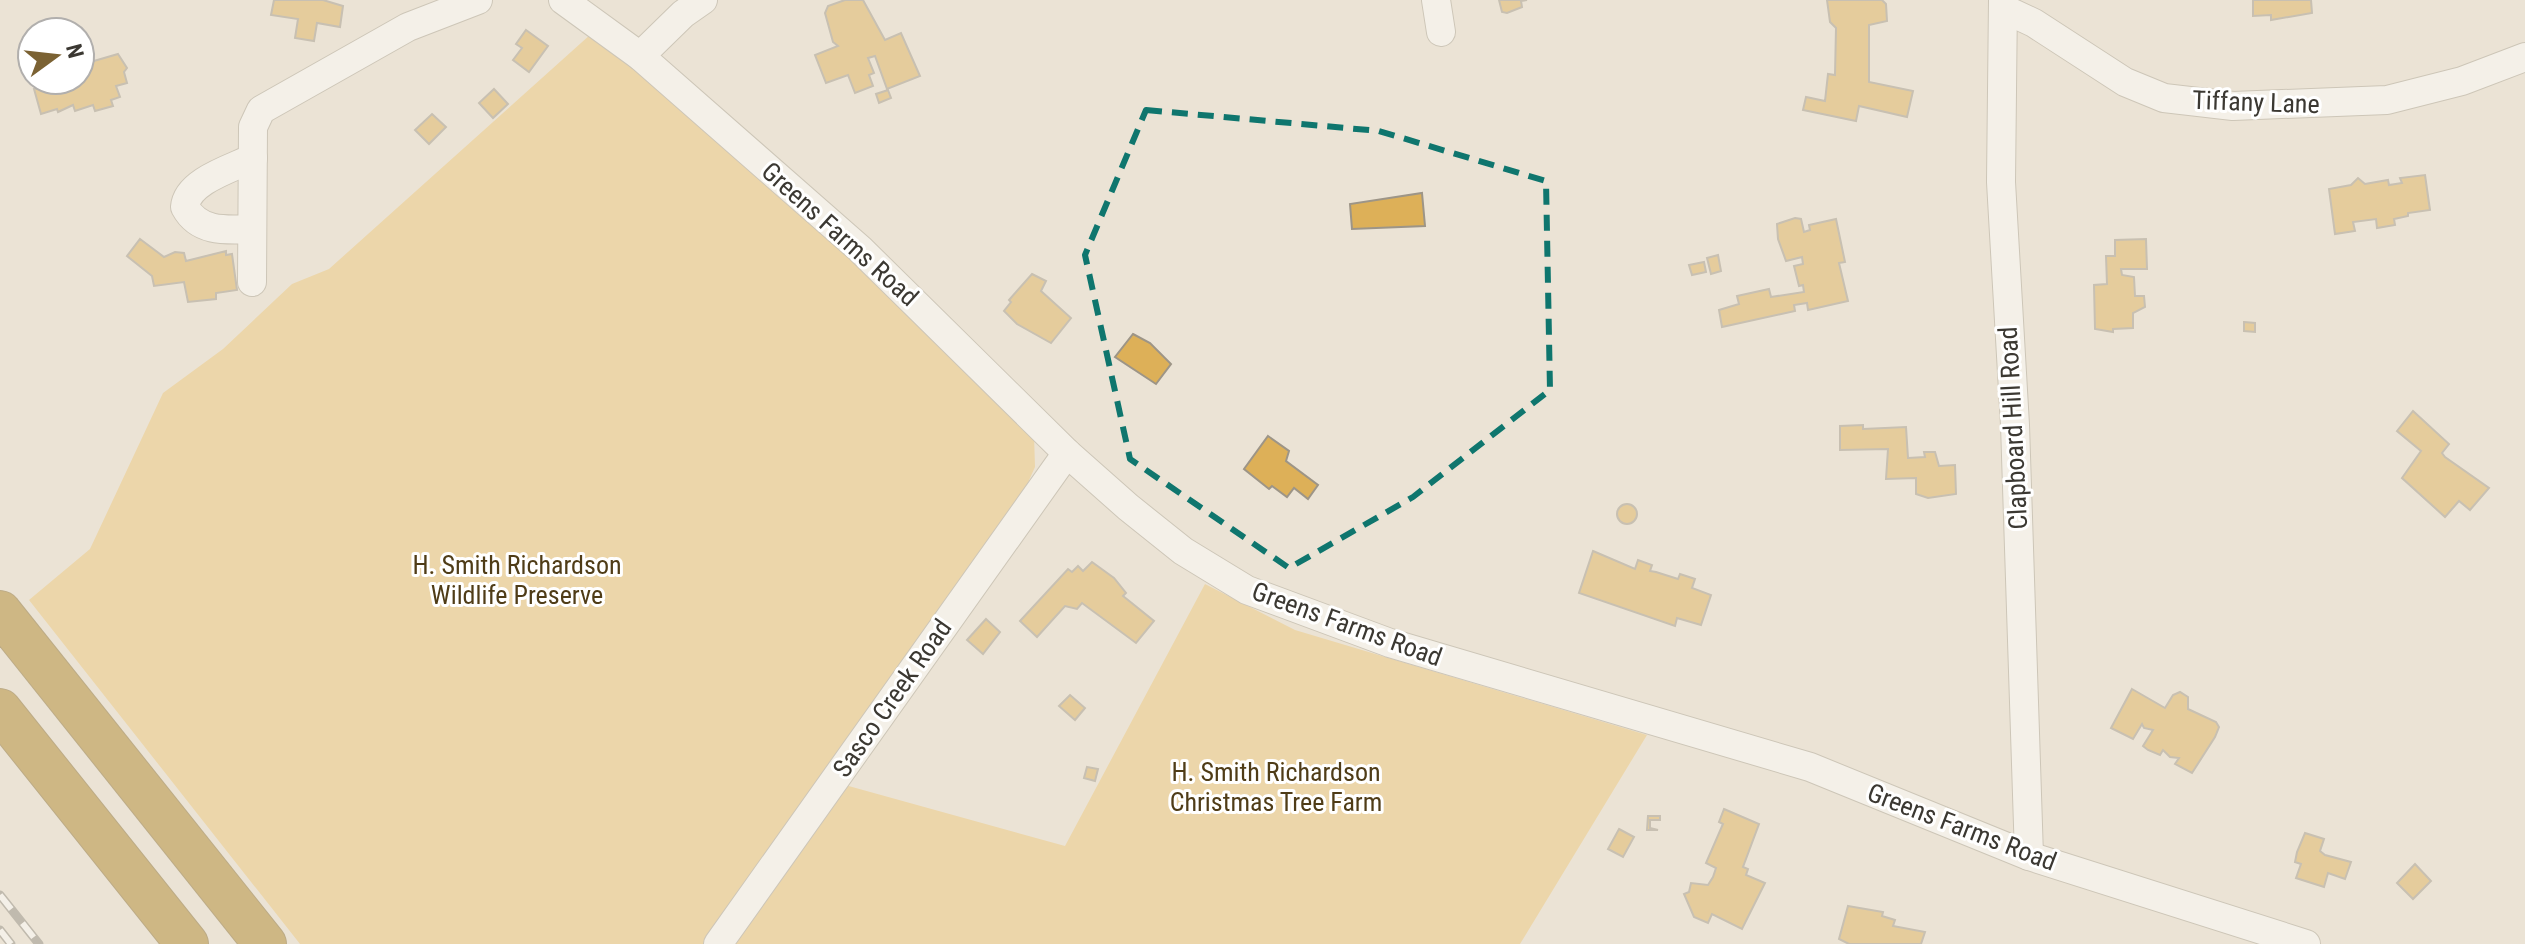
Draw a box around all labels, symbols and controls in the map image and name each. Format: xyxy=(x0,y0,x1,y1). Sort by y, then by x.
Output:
north arrow xyxy=(16,16,96,96)
text: N xyxy=(61,41,89,61)
street label: Tiffany Lane xyxy=(2192,85,2320,119)
street label: Greens Farms Road xyxy=(756,156,924,312)
street label: Clapboard Hill Road xyxy=(1993,326,2033,530)
park label: H. Smith Richardson Wildlife Preserve xyxy=(412,550,622,610)
street label: Greens Farms Road xyxy=(1248,576,1446,672)
street label: Sasco Creek Road xyxy=(827,613,957,783)
park label: H. Smith Richardson Christmas Tree Farm xyxy=(1170,757,1382,817)
street label: Greens Farms Road xyxy=(1863,777,2061,877)

